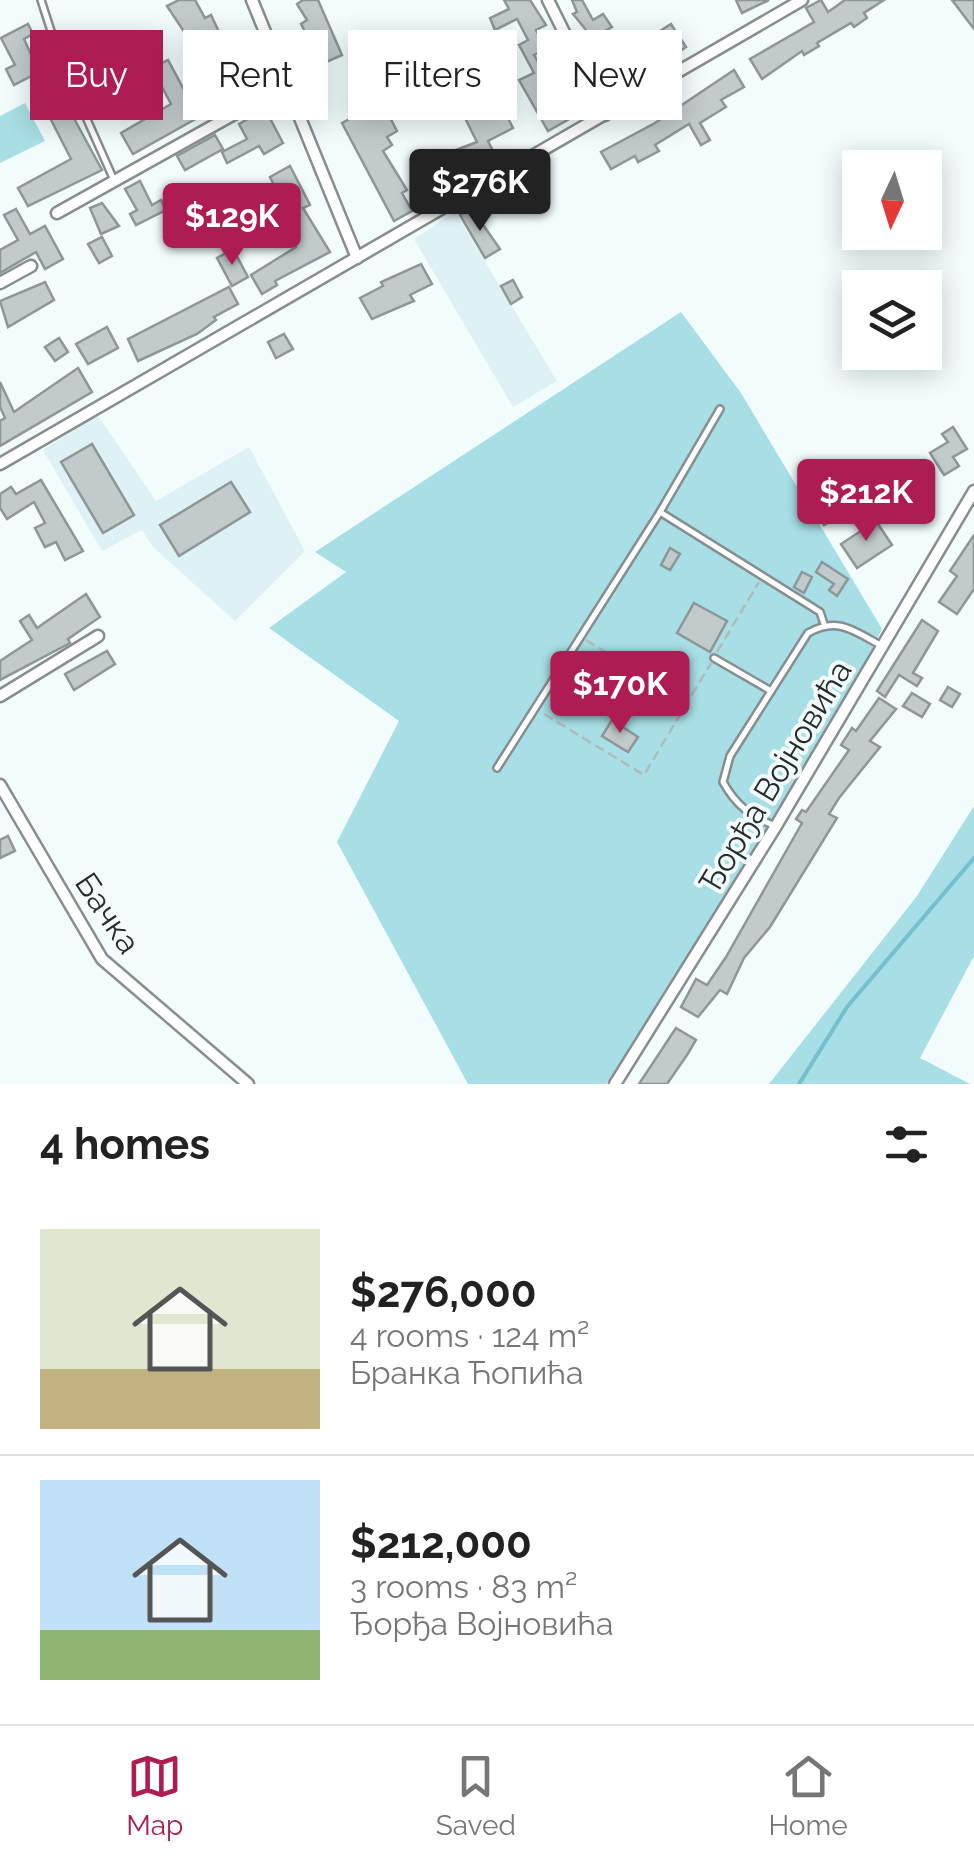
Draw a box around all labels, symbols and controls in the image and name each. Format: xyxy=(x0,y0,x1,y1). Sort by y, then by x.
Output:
chip: Buy xyxy=(30,30,163,120)
chip: Rent xyxy=(183,30,328,120)
chip: Filters xyxy=(348,30,517,120)
chip: New xyxy=(537,30,682,120)
pin: $276K xyxy=(410,149,550,234)
north arrow xyxy=(842,150,942,250)
map controls xyxy=(842,150,942,370)
text: $276K xyxy=(431,163,529,200)
pin: $129K xyxy=(162,183,302,268)
text: $129K xyxy=(185,197,279,234)
button: layers xyxy=(842,270,942,370)
pin: $212K xyxy=(796,459,936,544)
text: $212K xyxy=(819,473,913,510)
pin: $170K xyxy=(550,651,690,736)
street label: Ђорђа Војновића xyxy=(691,654,859,898)
text: $170K xyxy=(572,665,668,702)
street label: Бачка xyxy=(68,866,148,960)
icon: filters xyxy=(879,1117,934,1172)
text: 4 homes xyxy=(40,1120,210,1169)
text: $276,000 xyxy=(350,1268,536,1317)
icon: home xyxy=(120,1269,240,1389)
text: 4 rooms · 124 m² xyxy=(350,1317,590,1354)
text: Бранка Ћопића xyxy=(350,1354,583,1391)
text: $212,000 xyxy=(350,1519,532,1568)
icon: home xyxy=(120,1520,240,1640)
text: 3 rooms · 83 m² xyxy=(350,1568,577,1605)
text: Ђорђа Војновића xyxy=(350,1605,614,1642)
tab: Map xyxy=(126,1749,183,1842)
tab: Saved xyxy=(436,1749,516,1842)
tab: Home xyxy=(768,1749,848,1842)

